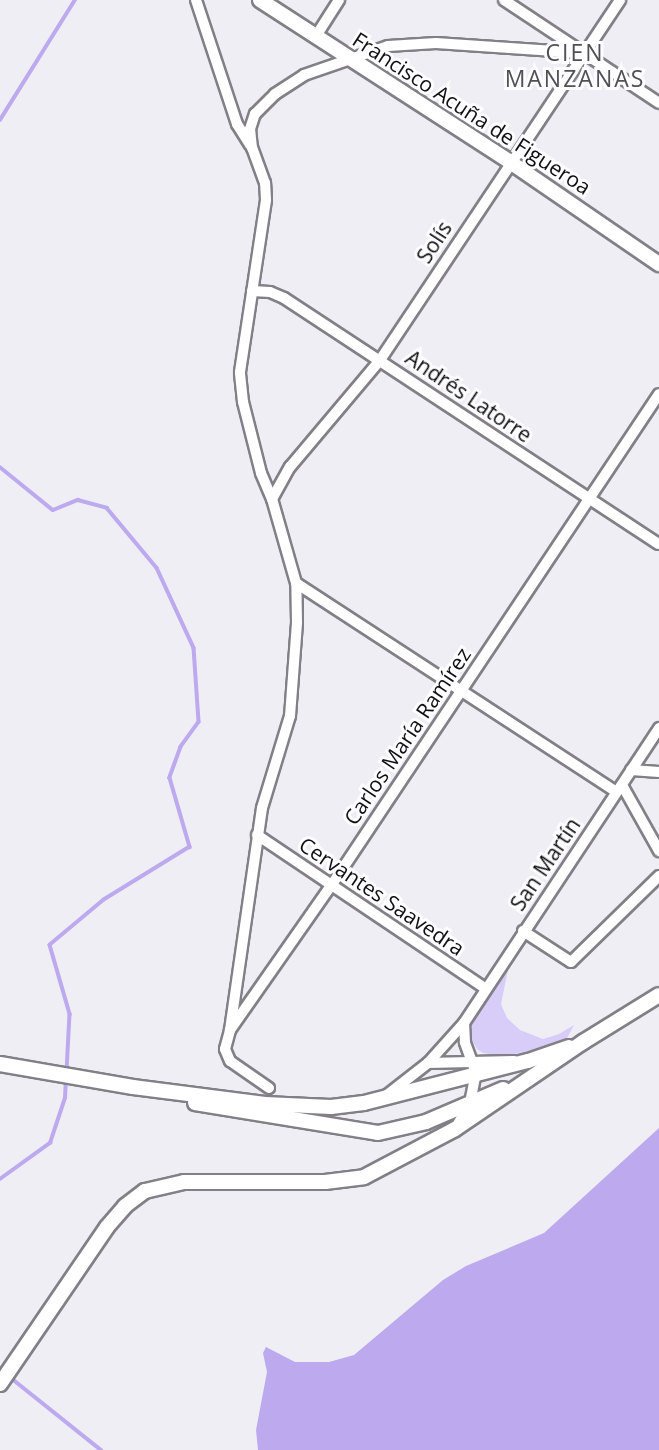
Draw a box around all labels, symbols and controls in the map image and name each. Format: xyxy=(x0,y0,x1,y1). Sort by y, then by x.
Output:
street label: Francisco Acuña de Figueroa xyxy=(348,26,596,200)
district label: CIEN MANZANAS xyxy=(506,38,644,92)
street label: Solís xyxy=(411,216,457,268)
street label: Andrés Latorre xyxy=(401,345,537,447)
street label: Carlos María Ramírez xyxy=(338,643,476,829)
street label: San Martín xyxy=(505,813,585,915)
street label: Cervantes Saavedra xyxy=(295,831,469,961)

